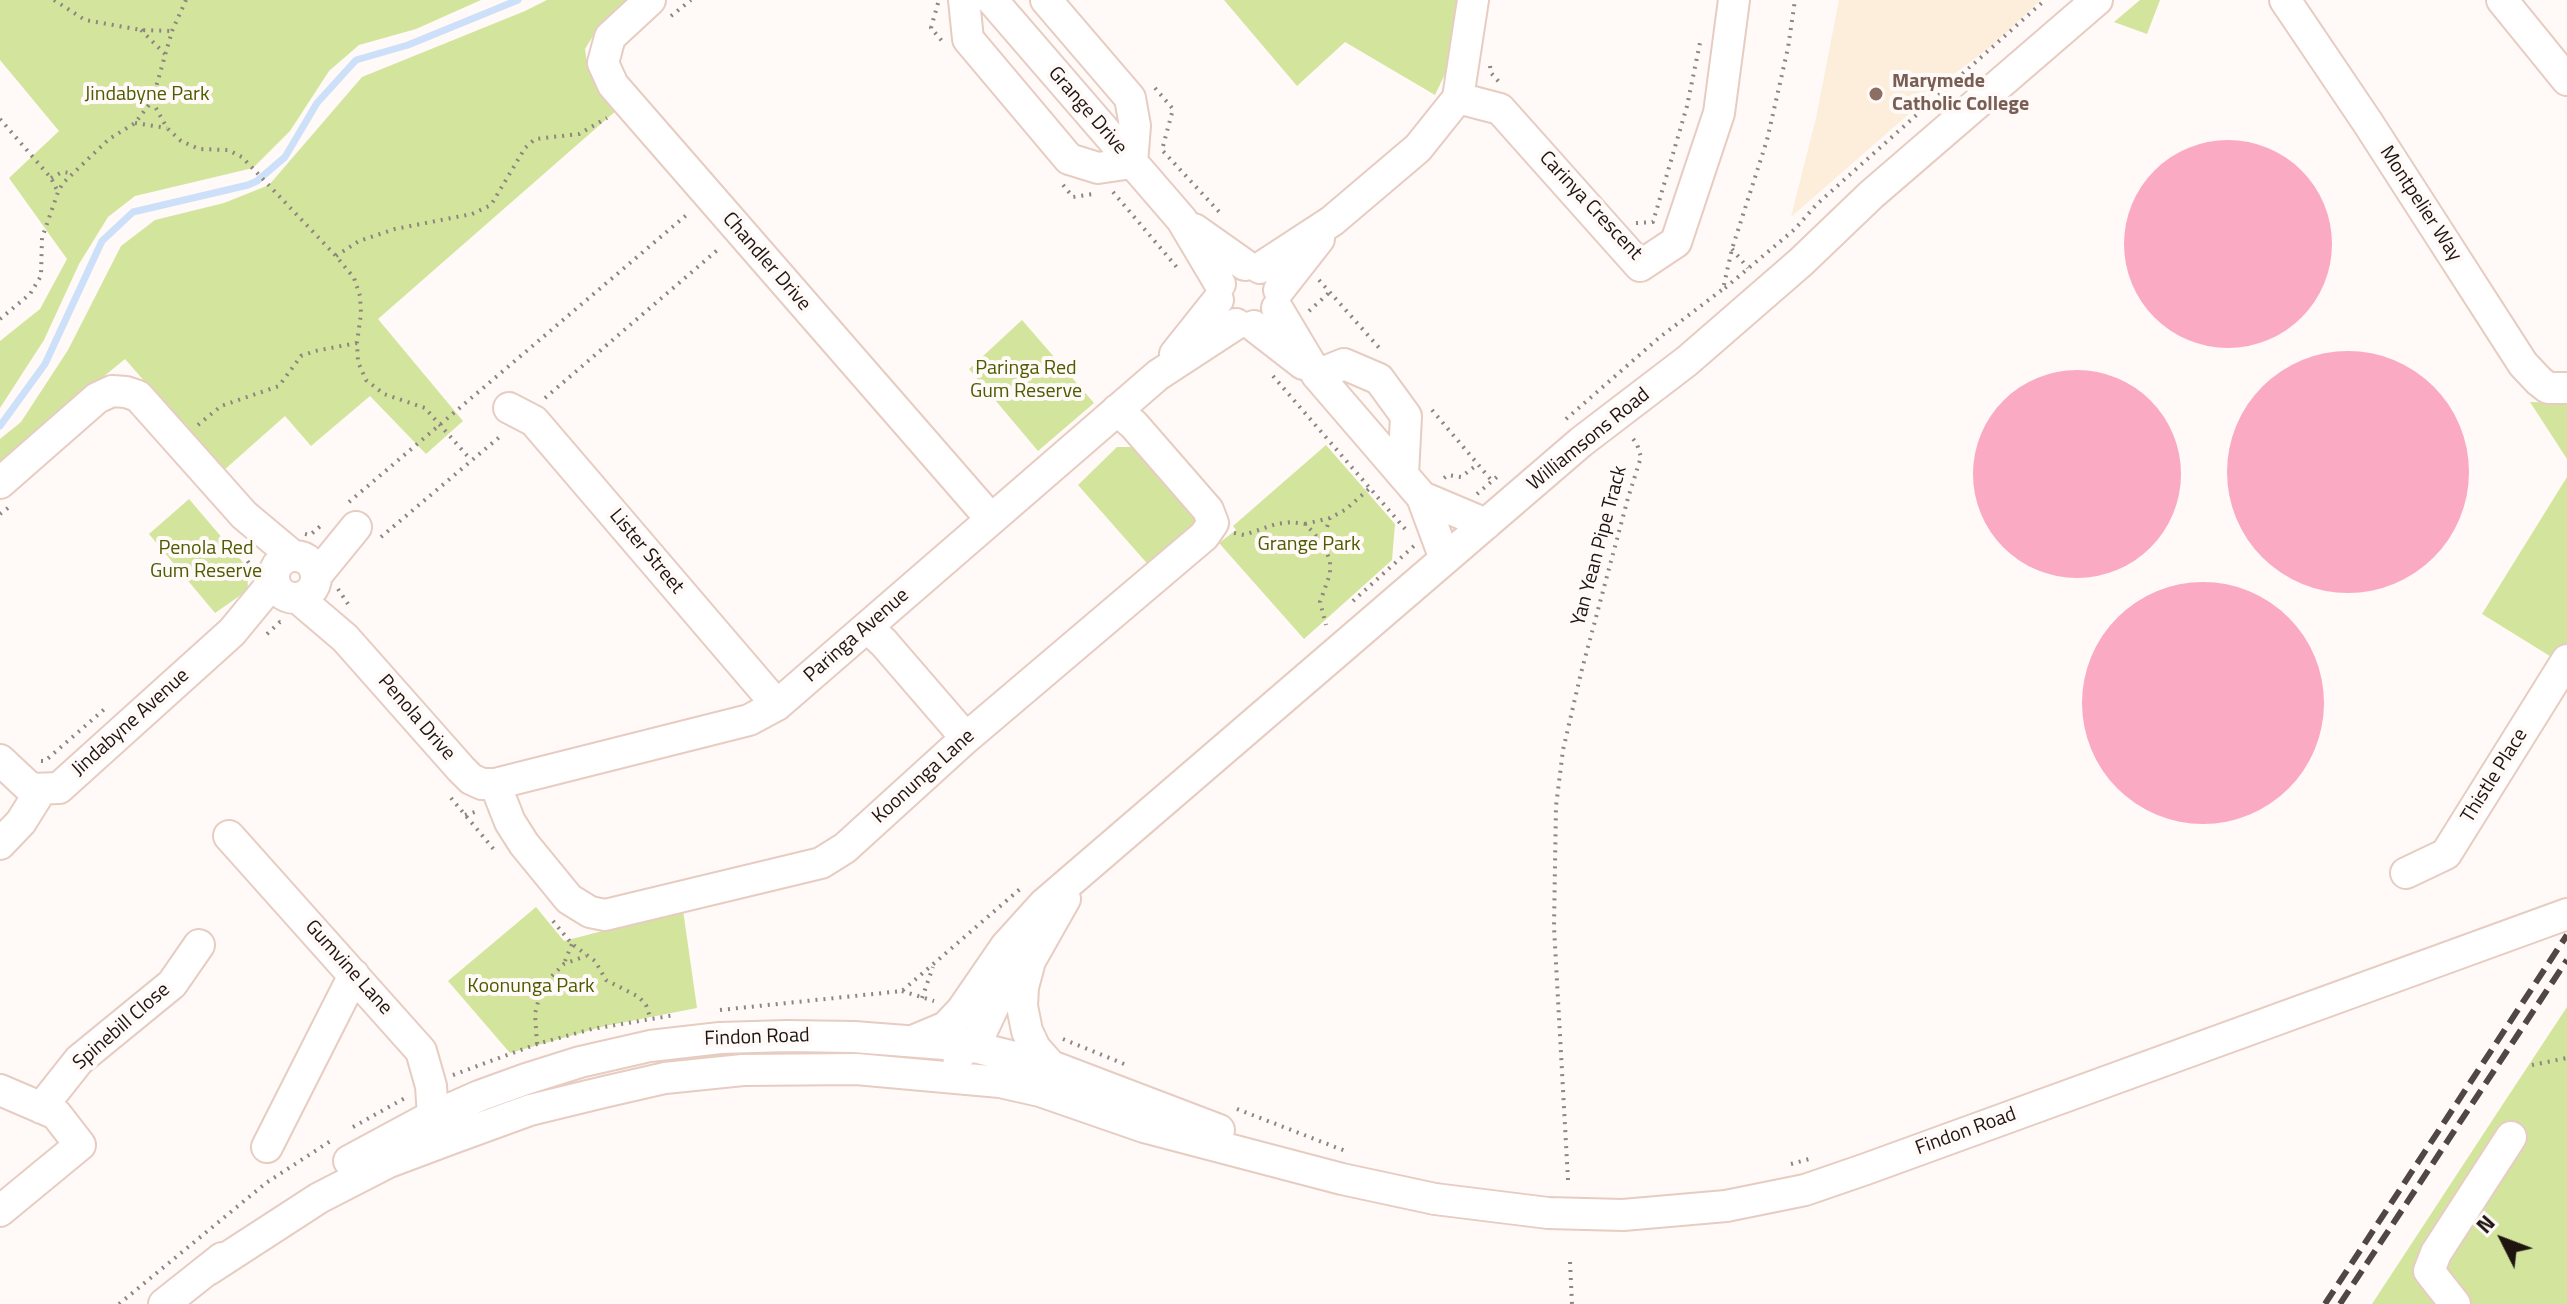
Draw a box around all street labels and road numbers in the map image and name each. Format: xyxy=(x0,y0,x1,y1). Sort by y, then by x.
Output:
street label: Grange Drive xyxy=(1042,62,1132,160)
street label: Montpelier Way xyxy=(2374,142,2466,266)
street label: Carinya Crescent xyxy=(1533,147,1647,265)
street label: Chandler Drive xyxy=(717,208,815,316)
street label: Williamsons Road xyxy=(1523,383,1655,497)
street label: Yan Yean Pipe Track xyxy=(1567,463,1633,629)
street label: Lister Street xyxy=(604,505,688,599)
street label: Paringa Avenue xyxy=(800,584,914,688)
street label: Jindabyne Avenue xyxy=(67,664,195,782)
street label: Penola Drive xyxy=(372,670,460,766)
street label: Koonunga Lane xyxy=(868,725,980,829)
street label: Thistle Place xyxy=(2457,725,2533,827)
street label: Gumvine Lane xyxy=(299,916,397,1020)
street label: Spinebill Close xyxy=(69,978,175,1076)
street label: Findon Road xyxy=(704,1024,810,1052)
street label: Findon Road xyxy=(1912,1103,2020,1161)

